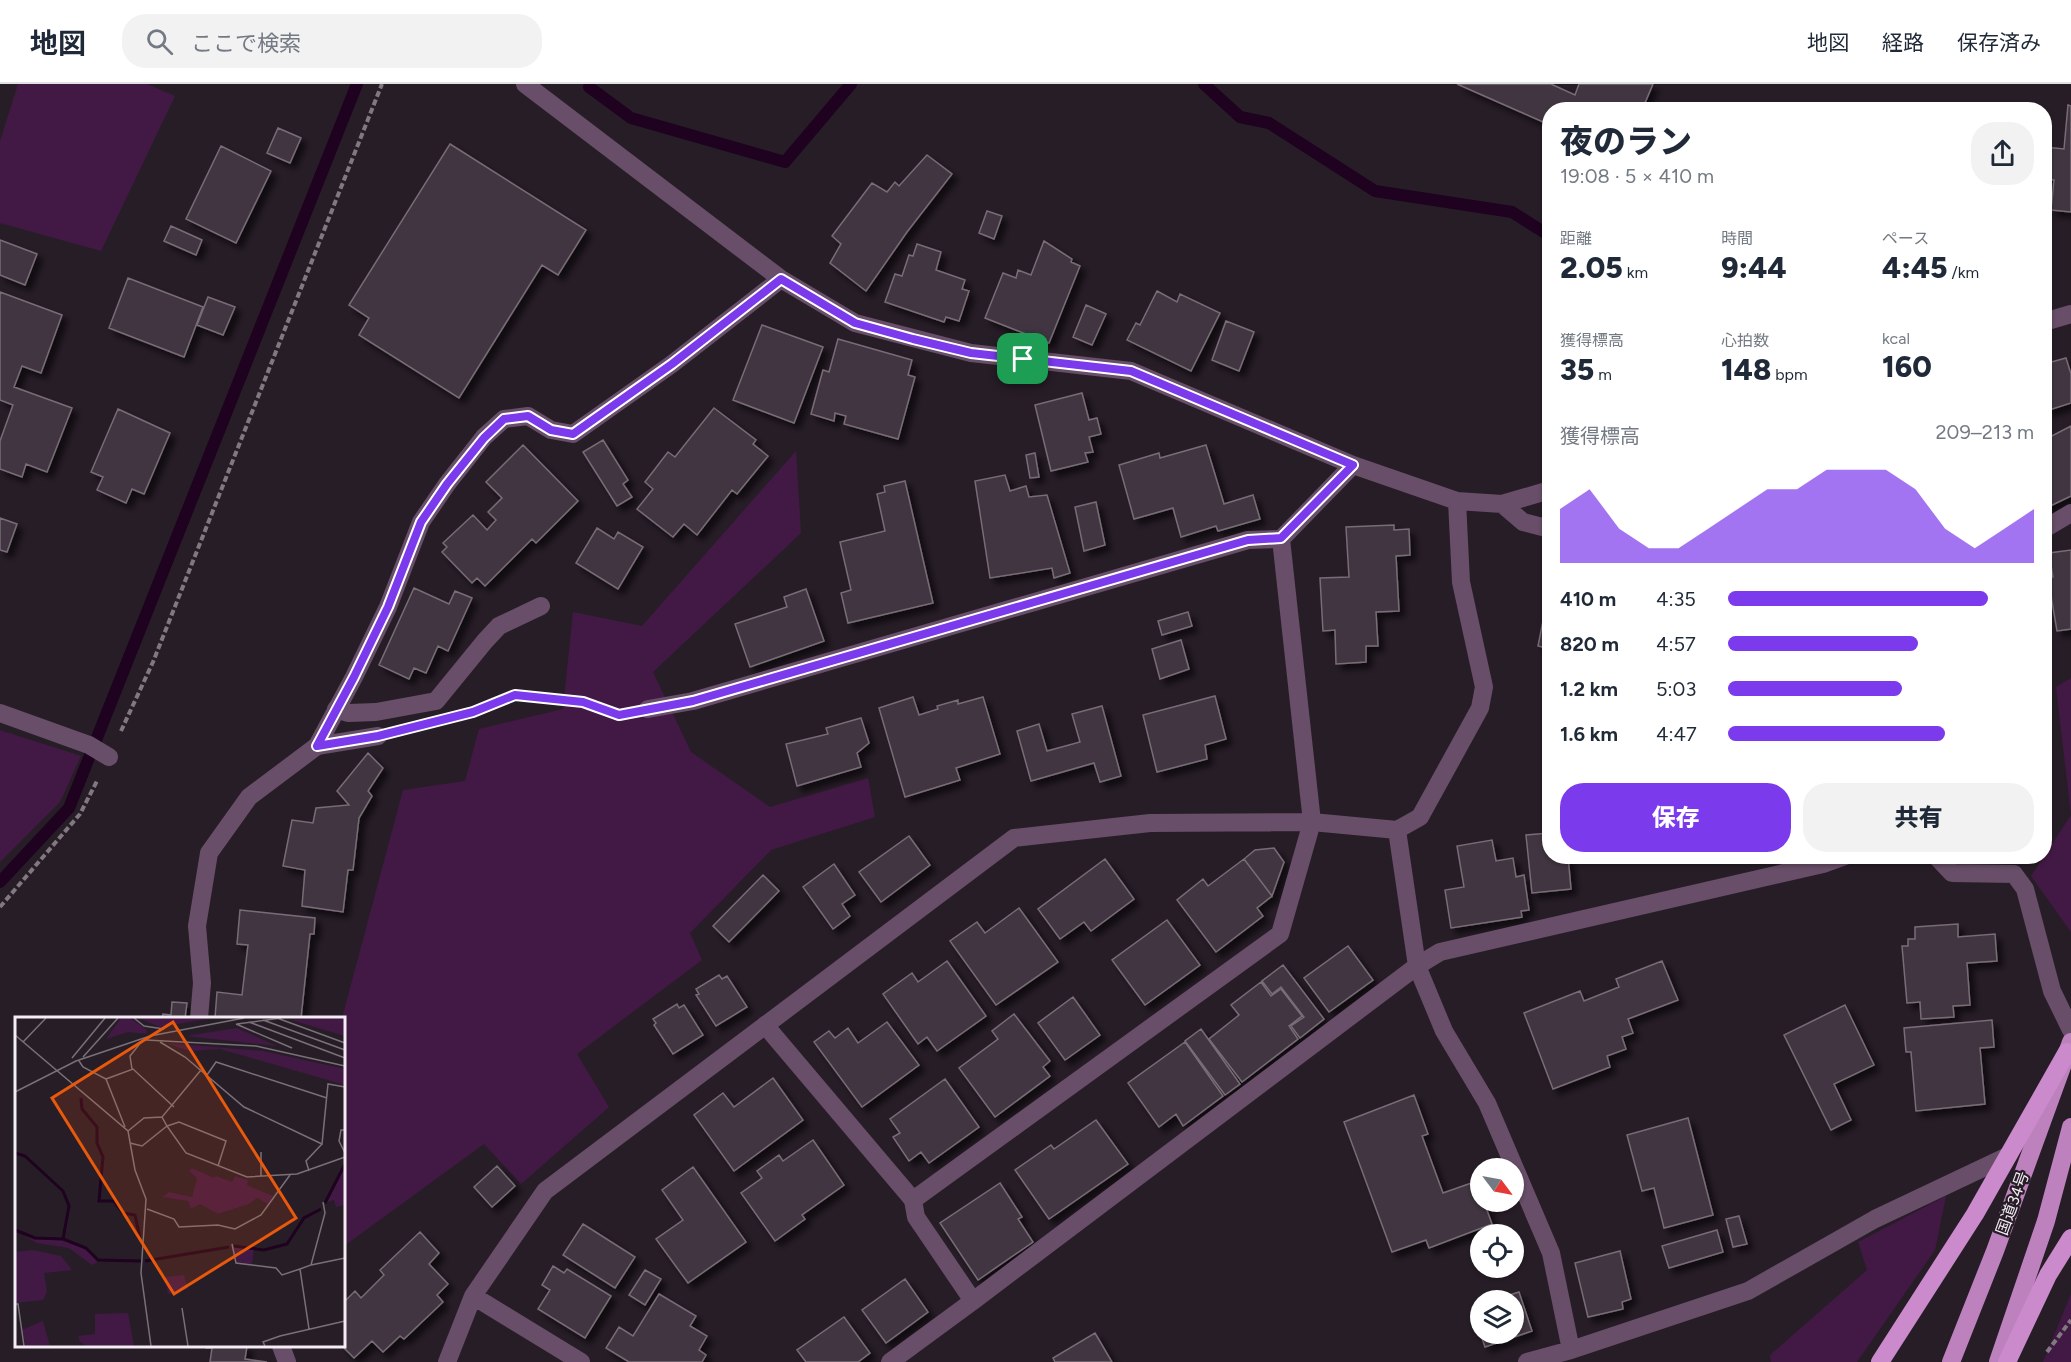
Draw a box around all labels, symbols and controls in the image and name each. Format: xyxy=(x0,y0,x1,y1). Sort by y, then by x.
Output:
search box xyxy=(122,14,542,68)
icon: search xyxy=(143,25,176,58)
text: 地図 xyxy=(30,26,86,60)
text: ここで検索 xyxy=(191,30,301,57)
text: 地図 xyxy=(1807,30,1849,55)
text: 経路 xyxy=(1882,30,1924,55)
text: 保存済み xyxy=(1957,30,2041,55)
text: 夜のラン xyxy=(1560,122,1692,161)
button: share xyxy=(1971,122,2034,185)
text: 19:08 · 5 × 410 m xyxy=(1560,164,1714,188)
text: 距離 xyxy=(1560,229,1592,248)
text: 時間 xyxy=(1721,229,1753,248)
text: ペース xyxy=(1882,229,1929,248)
text: 2.05 xyxy=(1560,249,1623,286)
text: 9:44 xyxy=(1721,249,1787,286)
text: 4:45 xyxy=(1882,249,1948,286)
text: km xyxy=(1623,263,1648,282)
text: /km xyxy=(1948,263,1979,282)
text: kcal xyxy=(1882,329,1910,348)
text: 獲得標高 xyxy=(1560,331,1624,350)
text: 心拍数 xyxy=(1721,331,1769,350)
pin xyxy=(997,333,1048,384)
icon: arrive xyxy=(1006,342,1039,375)
text: 160 xyxy=(1882,348,1932,385)
text: 35 xyxy=(1560,351,1594,388)
text: 148 xyxy=(1721,351,1771,388)
text: m xyxy=(1594,365,1612,384)
text: bpm xyxy=(1771,365,1808,384)
text: 209–213 m xyxy=(1935,420,2034,444)
text: 獲得標高 xyxy=(1560,424,1640,448)
text: 410 m xyxy=(1560,587,1616,611)
text: 4:35 xyxy=(1656,587,1696,611)
text: 820 m xyxy=(1560,632,1619,656)
text: 4:57 xyxy=(1656,632,1696,656)
text: 1.2 km xyxy=(1560,677,1618,701)
text: 5:03 xyxy=(1656,677,1696,701)
text: 1.6 km xyxy=(1560,722,1618,746)
text: 4:47 xyxy=(1656,722,1697,746)
button: 保存 xyxy=(1560,783,1791,852)
button: 共有 xyxy=(1803,783,2034,852)
inset map xyxy=(15,1017,345,1347)
north arrow xyxy=(1470,1158,1524,1212)
map controls xyxy=(1470,1158,1524,1344)
street label: 国道34号 xyxy=(1992,1169,2033,1238)
button: locate xyxy=(1470,1224,1524,1278)
button: layers xyxy=(1470,1290,1524,1344)

